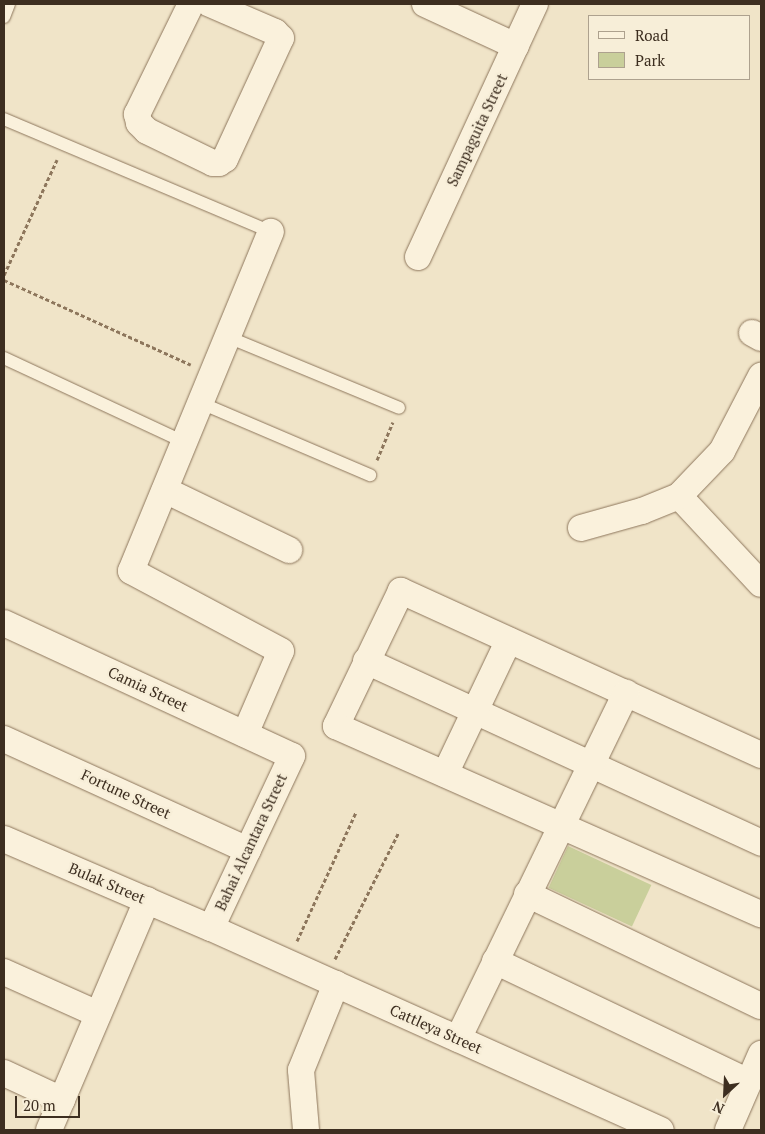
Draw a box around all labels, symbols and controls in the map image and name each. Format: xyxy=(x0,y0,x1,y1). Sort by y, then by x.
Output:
legend xyxy=(588,15,750,80)
text: Road xyxy=(635,25,668,45)
text: Park xyxy=(635,50,665,70)
street label: Sampaguita Street xyxy=(443,71,511,189)
street label: Camia Street xyxy=(105,663,191,715)
street label: Fortune Street xyxy=(78,765,174,823)
street label: Bahai Alcantara Street xyxy=(211,770,291,914)
street label: Bulak Street xyxy=(66,859,148,907)
street label: Cattleya Street xyxy=(387,1001,485,1057)
north arrow xyxy=(700,1069,750,1119)
scale bar xyxy=(18,1086,82,1118)
text: 20 m xyxy=(23,1095,56,1115)
text: N xyxy=(710,1097,727,1119)

